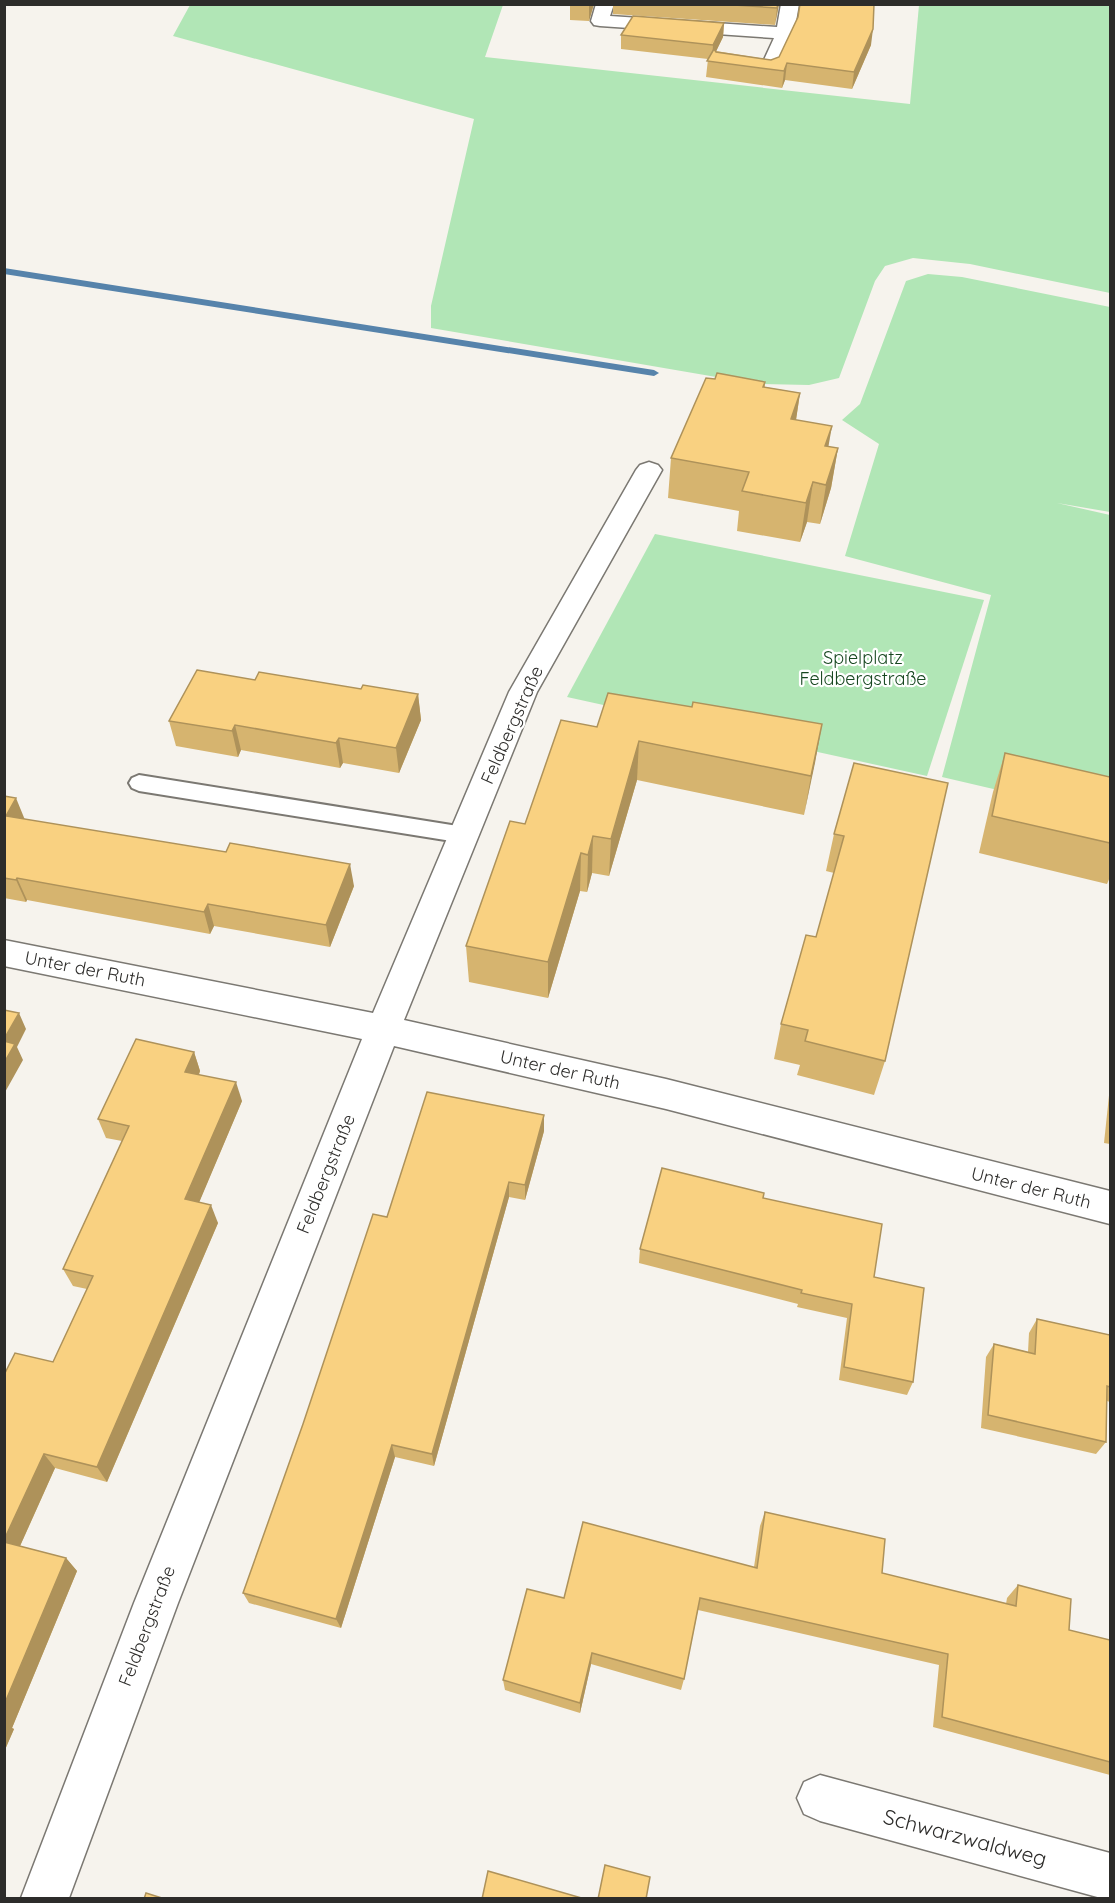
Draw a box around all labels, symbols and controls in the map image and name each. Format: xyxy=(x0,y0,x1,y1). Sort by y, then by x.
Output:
park label: Spielplatz Feldbergstraße xyxy=(800,646,927,690)
street label: Feldbergstraße xyxy=(475,662,548,787)
street label: Unter der Ruth xyxy=(23,946,147,991)
street label: Unter der Ruth xyxy=(498,1045,622,1095)
street label: Feldbergstraße xyxy=(291,1111,360,1237)
street label: Unter der Ruth xyxy=(969,1162,1093,1214)
street label: Feldbergstraße xyxy=(113,1562,180,1689)
street label: Schwarzwaldweg xyxy=(881,1803,1050,1871)

